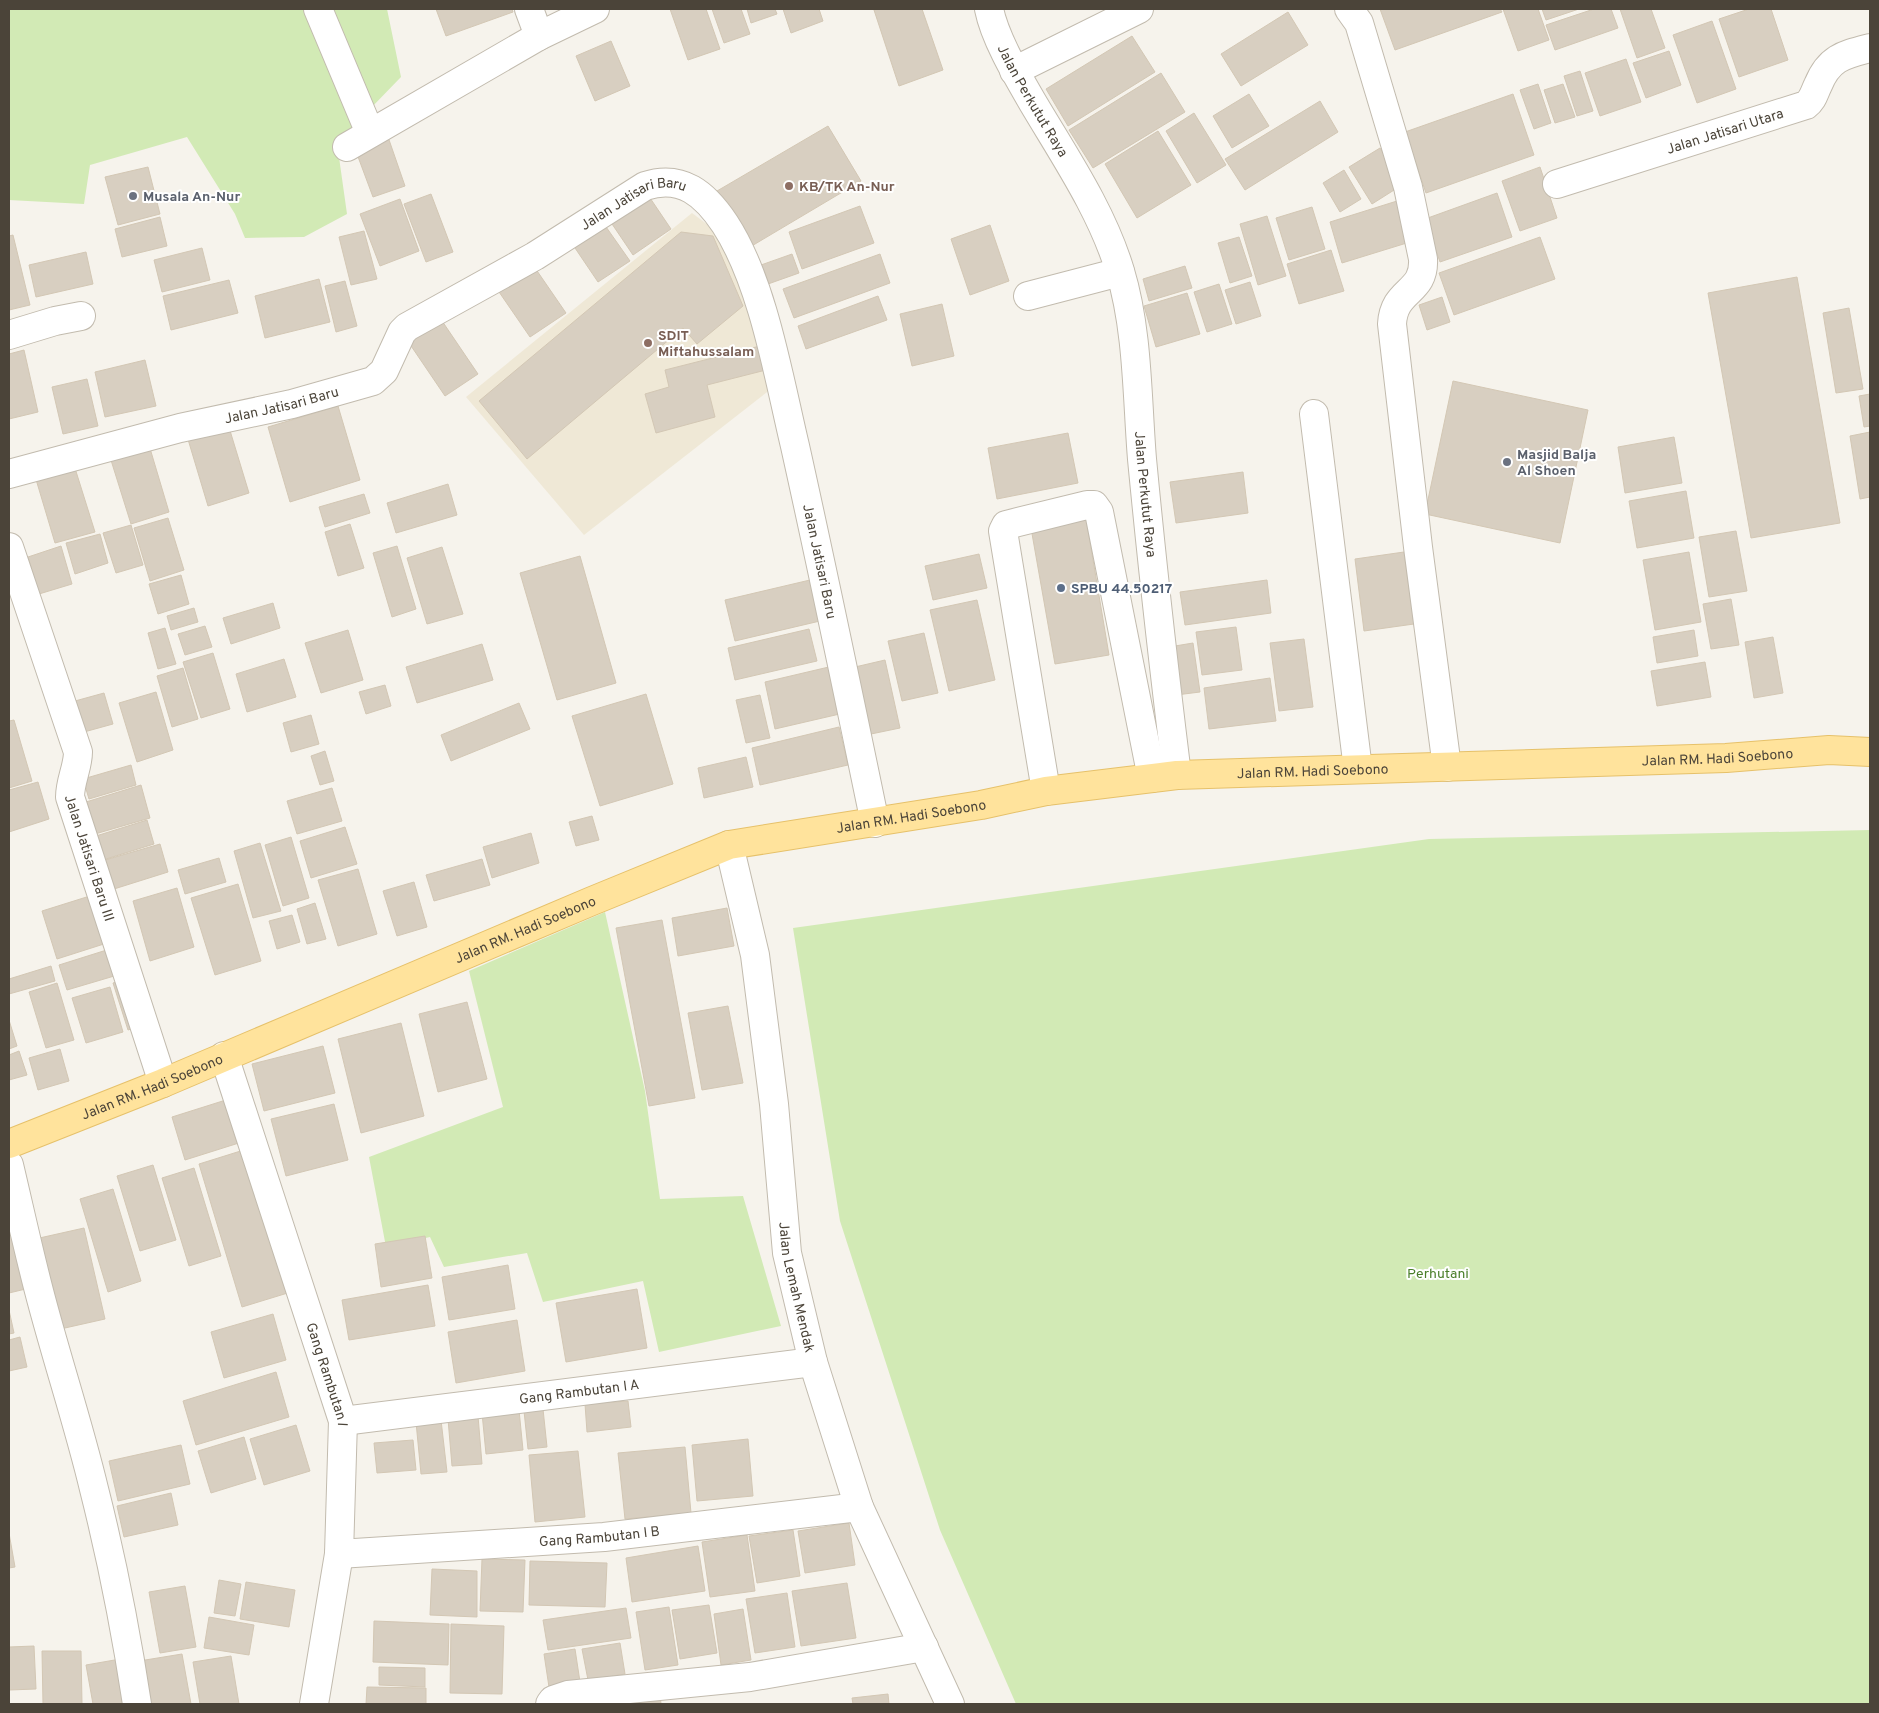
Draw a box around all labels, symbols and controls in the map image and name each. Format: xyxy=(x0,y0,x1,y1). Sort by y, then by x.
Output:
street label: Jalan Perkutut Raya xyxy=(993,42,1071,161)
street label: Jalan Jatisari Utara xyxy=(1665,106,1786,159)
street label: Jalan Jatisari Baru xyxy=(578,175,689,235)
place label: KB/TK An-Nur xyxy=(799,179,895,196)
marker: KB/TK An-Nur xyxy=(783,180,795,192)
place label: Musala An-Nur xyxy=(143,189,240,206)
marker: Musala An-Nur xyxy=(127,190,139,202)
place label: SDIT Miftahussalam xyxy=(658,328,754,361)
marker: SDIT Miftahussalam xyxy=(642,337,654,349)
street label: Jalan Jatisari Baru xyxy=(223,384,341,428)
street label: Jalan Perkutut Raya xyxy=(1130,431,1159,558)
place label: Masjid Balja Al Shoen xyxy=(1517,447,1596,480)
marker: Masjid Balja Al Shoen xyxy=(1501,456,1513,468)
street label: Jalan Jatisari Baru xyxy=(798,503,839,621)
place label: SPBU 44.50217 xyxy=(1071,581,1172,598)
marker: SPBU 44.50217 xyxy=(1055,582,1067,594)
street label: Jalan RM. Hadi Soebono xyxy=(1641,746,1794,771)
street label: Jalan RM. Hadi Soebono xyxy=(1237,761,1389,783)
street label: Jalan Jatisari Baru III xyxy=(60,793,117,924)
street label: Jalan RM. Hadi Soebono xyxy=(835,797,988,838)
street label: Jalan RM. Hadi Soebono xyxy=(453,893,599,968)
street label: Jalan RM. Hadi Soebono xyxy=(79,1051,226,1124)
street label: Jalan Lemah Mendak xyxy=(774,1221,817,1354)
park label: Perhutani xyxy=(1407,1266,1469,1283)
street label: Gang Rambutan I xyxy=(301,1321,350,1427)
street label: Gang Rambutan I A xyxy=(518,1377,640,1409)
street label: Gang Rambutan I B xyxy=(539,1524,661,1551)

